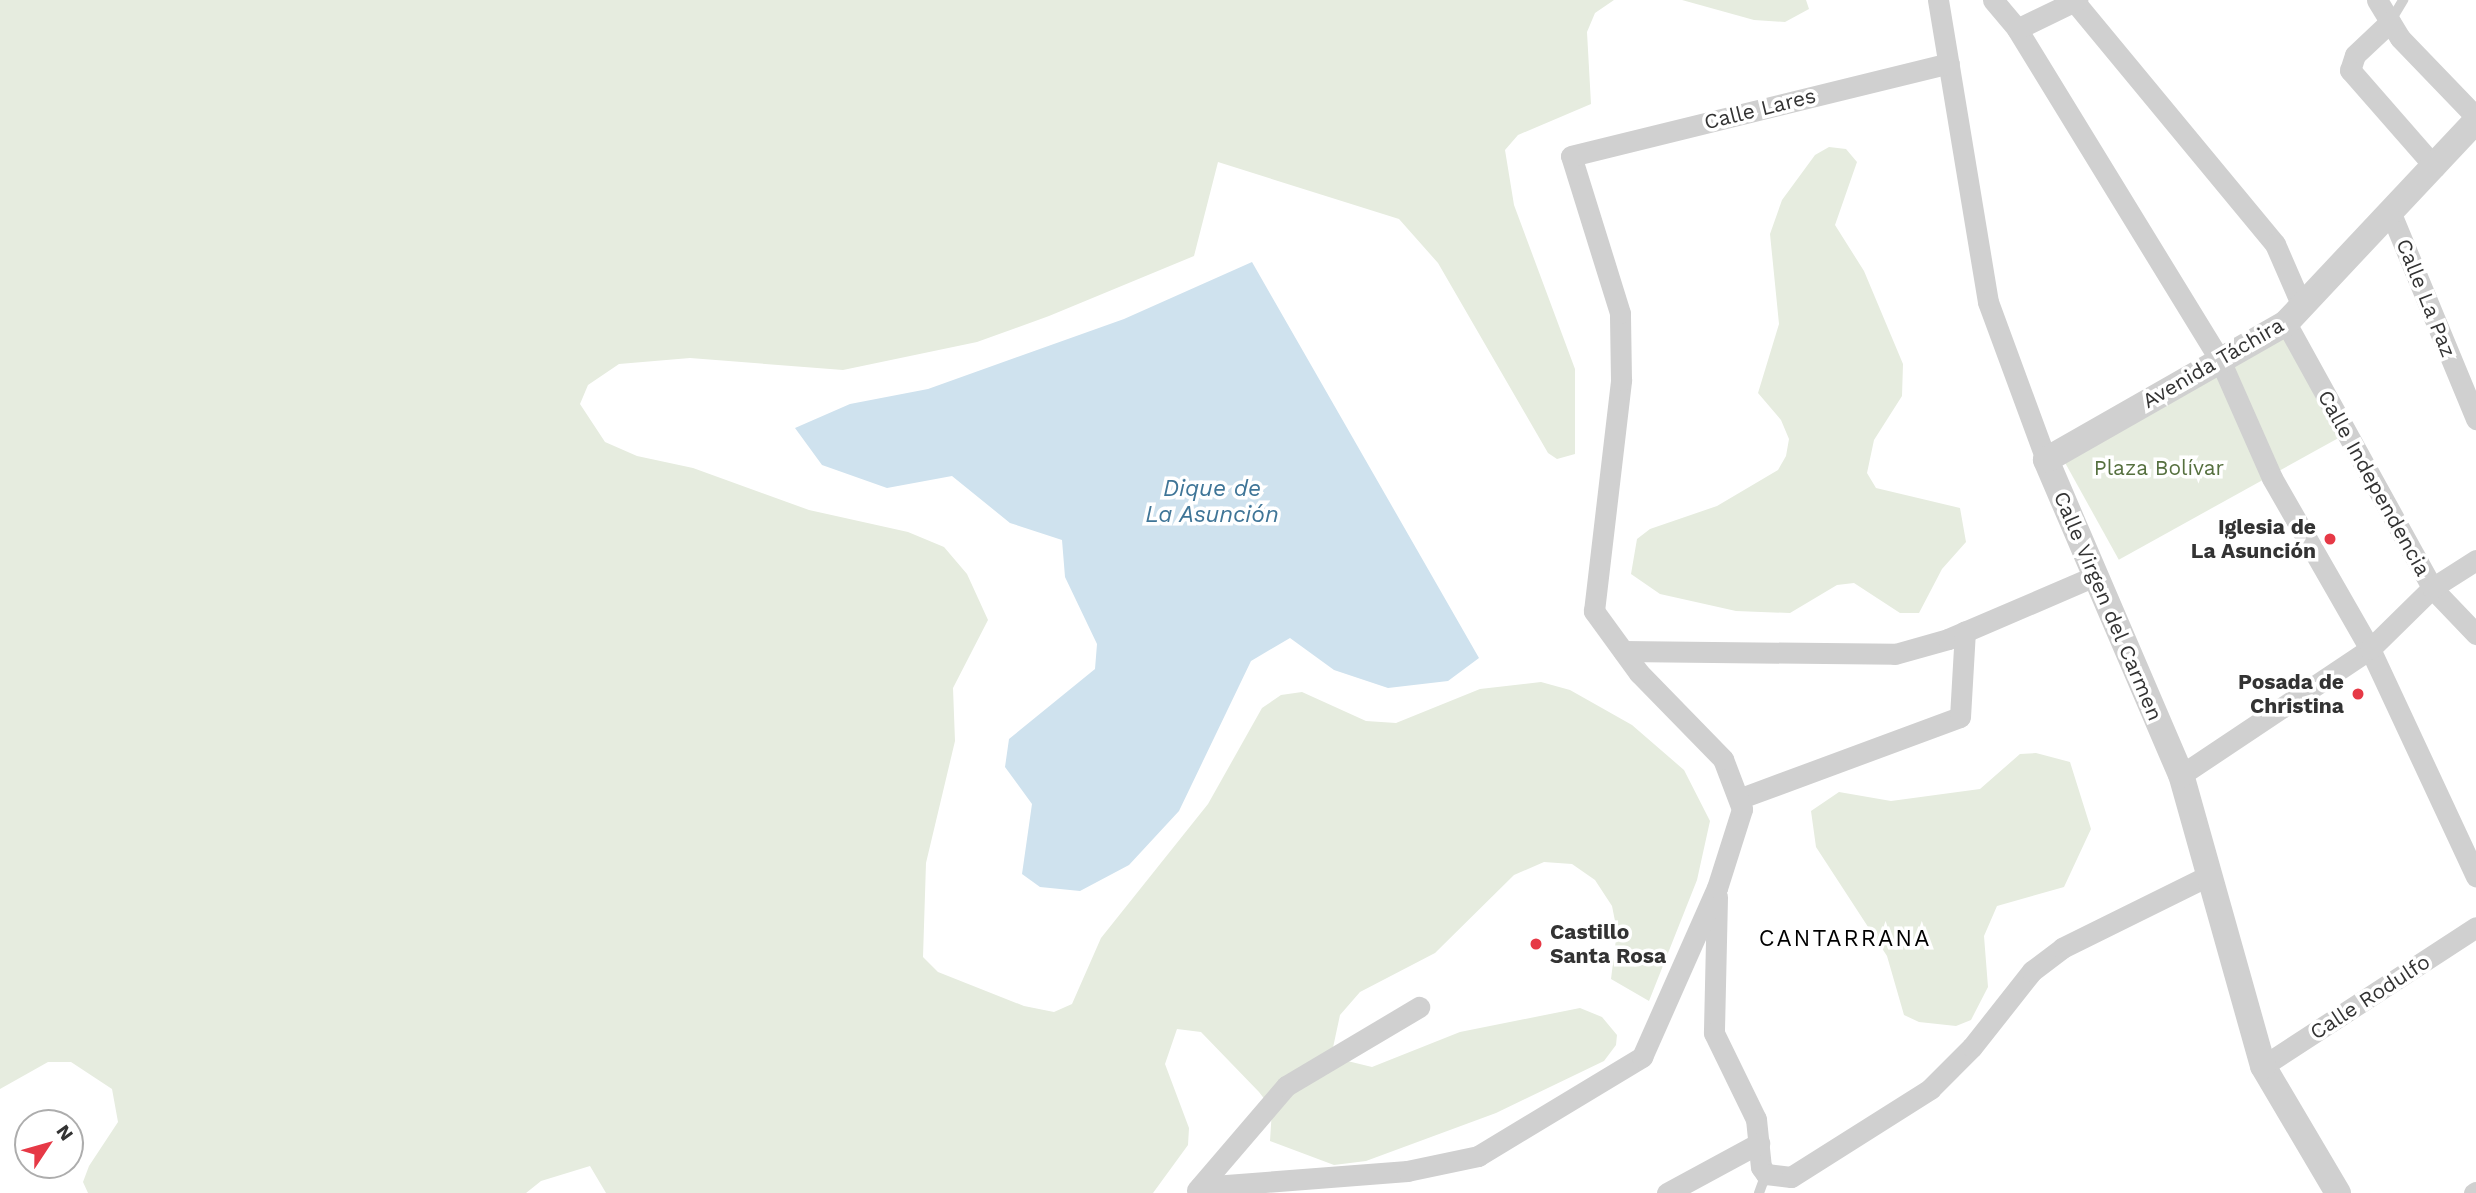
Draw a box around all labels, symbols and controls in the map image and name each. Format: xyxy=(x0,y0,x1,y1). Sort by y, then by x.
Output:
street label: Calle Lares xyxy=(1702,83,1818,135)
street label: Calle La Paz xyxy=(2391,235,2461,361)
street label: Avenida Táchira xyxy=(2137,312,2289,414)
street label: Calle Independencia xyxy=(2312,386,2436,580)
park label: Plaza Bolívar xyxy=(2094,455,2224,481)
water label: Dique de La Asunción xyxy=(1145,475,1279,529)
street label: Calle Virgen del Carmen xyxy=(2048,487,2168,725)
place label: Iglesia de La Asunción xyxy=(2190,514,2316,564)
marker: Iglesia de La Asunción xyxy=(2322,531,2338,547)
place label: Posada de Christina xyxy=(2238,669,2344,719)
marker: Posada de Christina xyxy=(2350,686,2366,702)
place label: Castillo Santa Rosa xyxy=(1550,919,1666,969)
district label: CANTARRANA xyxy=(1760,925,1930,953)
marker: Castillo Santa Rosa xyxy=(1528,936,1544,952)
street label: Calle Rodulfo xyxy=(2305,949,2435,1045)
north arrow xyxy=(14,1109,84,1179)
text: N xyxy=(51,1120,78,1145)

